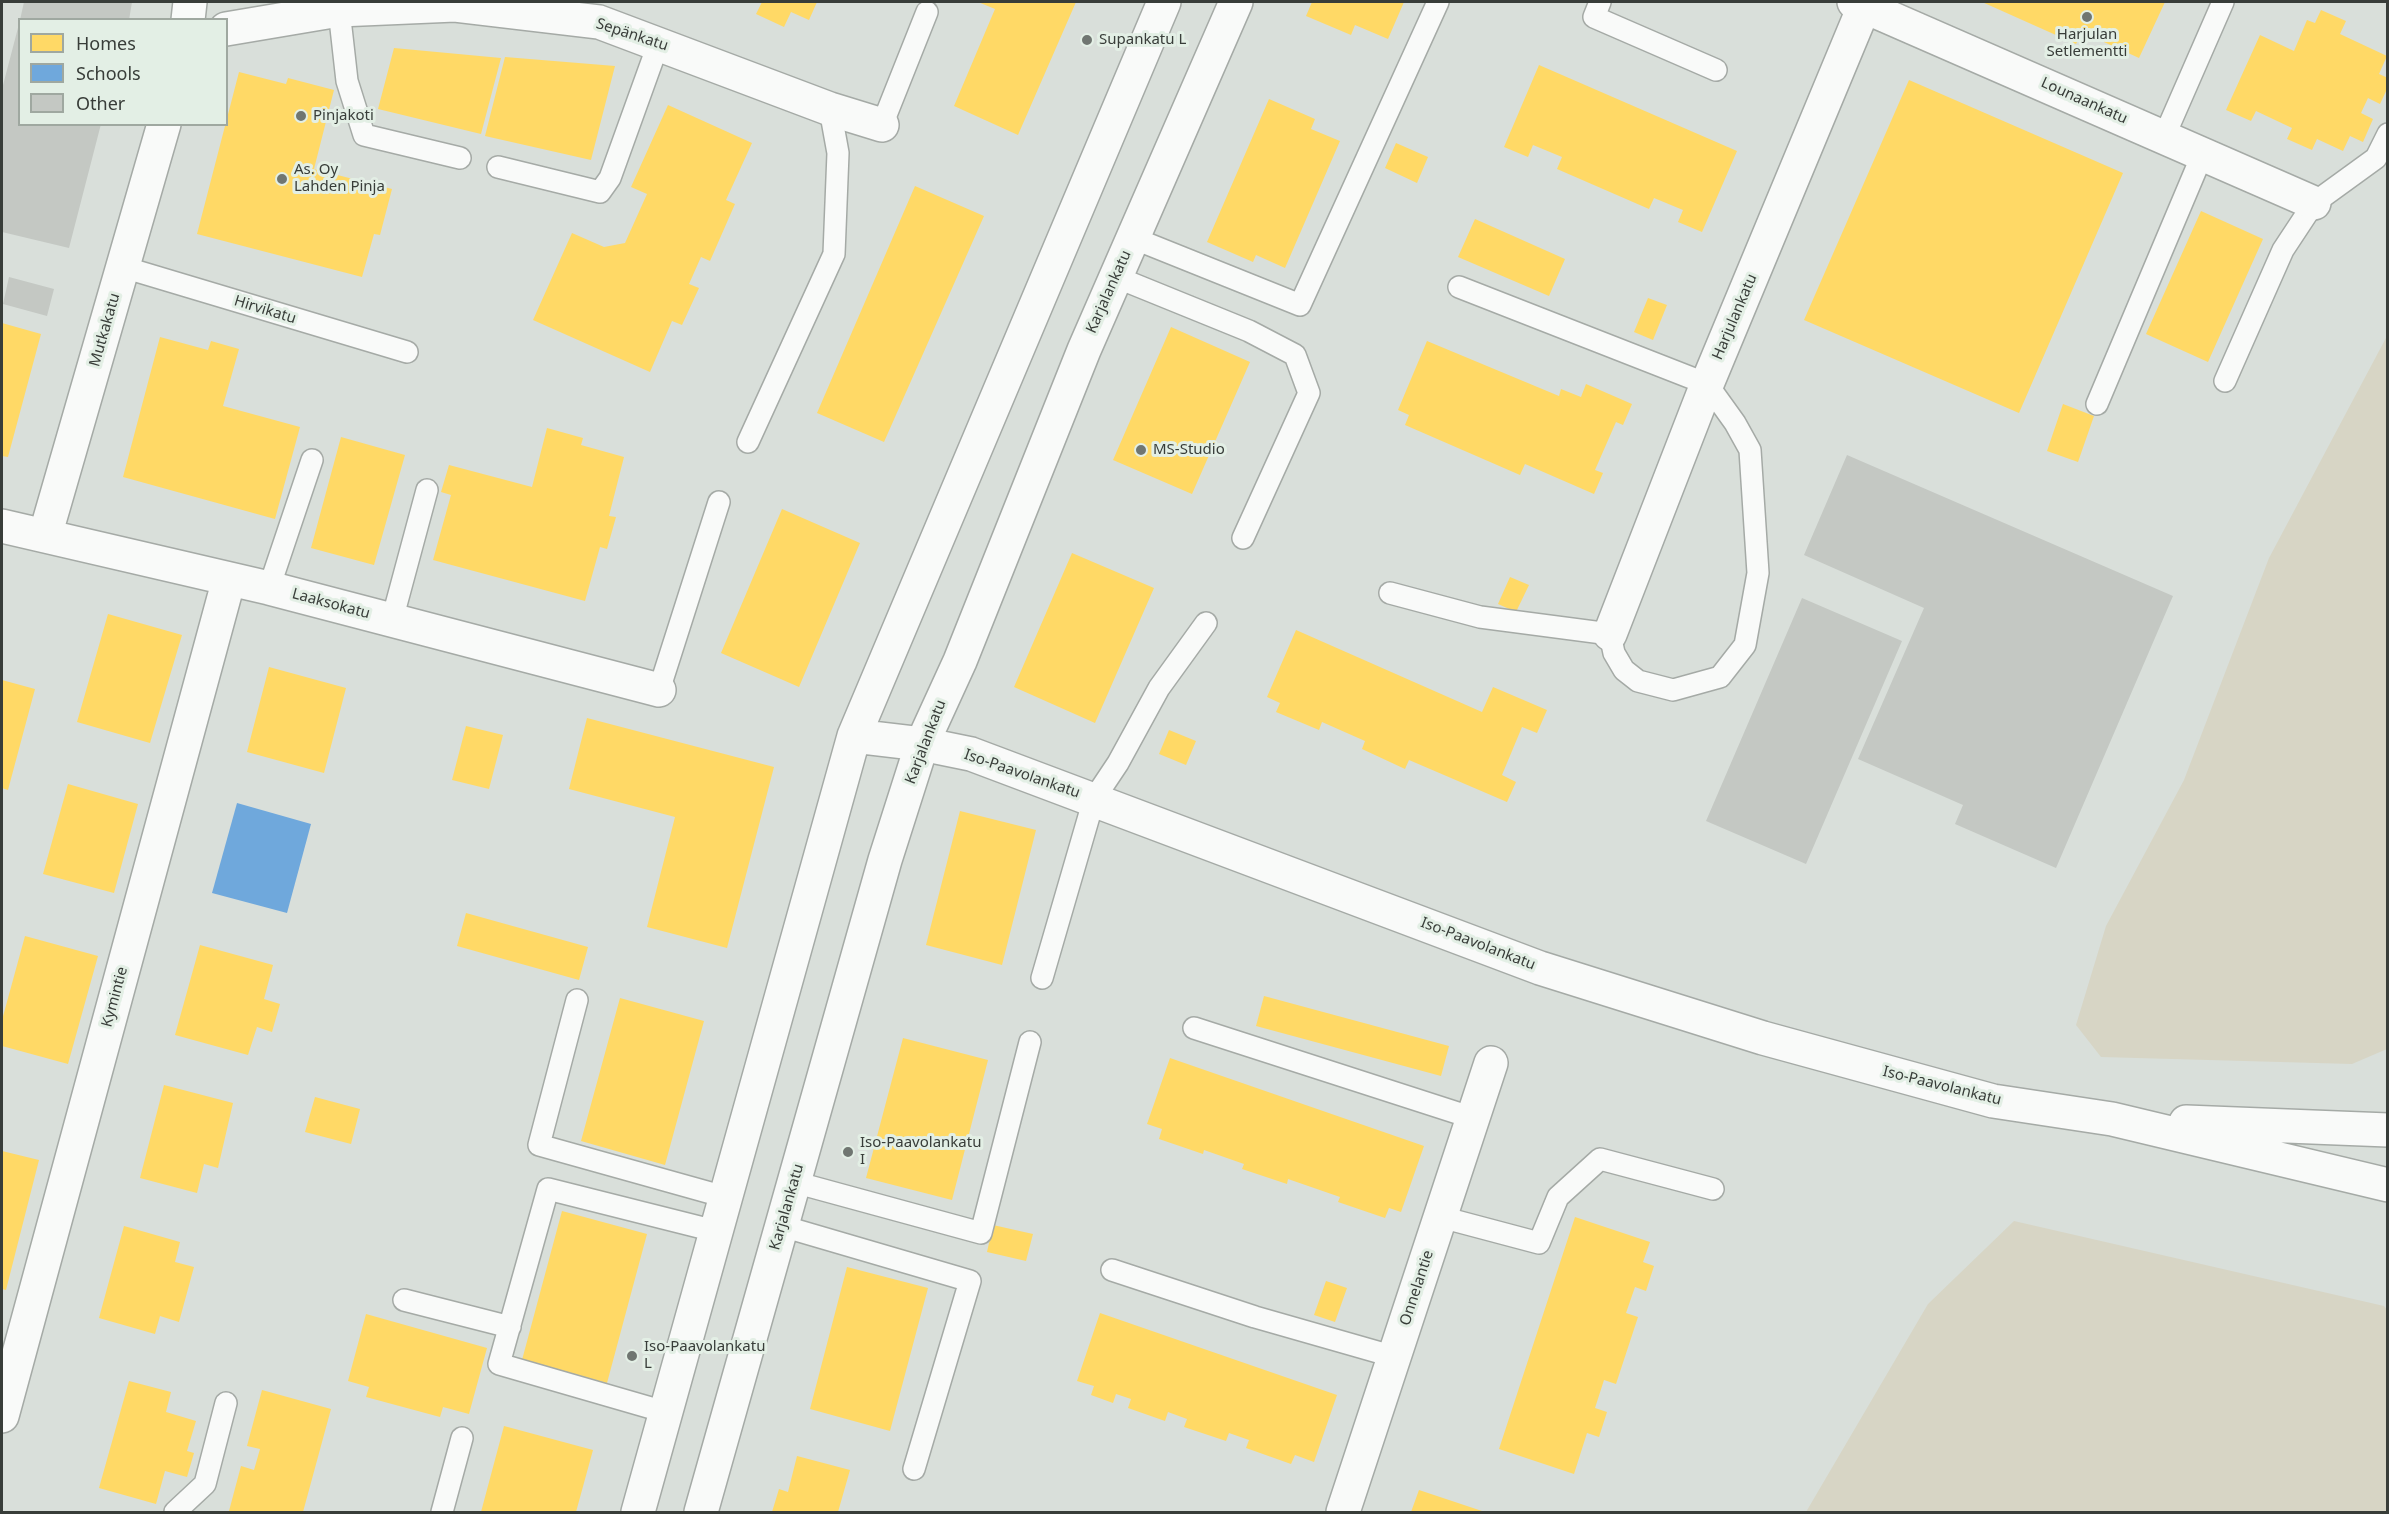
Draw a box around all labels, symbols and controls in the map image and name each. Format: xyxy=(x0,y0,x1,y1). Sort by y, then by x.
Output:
marker: Harjulan Setlementti xyxy=(2080,10,2094,24)
street label: Sepänkatu xyxy=(594,15,670,55)
legend xyxy=(18,18,228,126)
place label: Harjulan Setlementti xyxy=(2047,26,2127,61)
text: Homes xyxy=(76,31,136,55)
place label: Supankatu L xyxy=(1099,31,1186,49)
marker: Supankatu L xyxy=(1080,33,1094,47)
text: Schools xyxy=(76,61,141,85)
street label: Lounaankatu xyxy=(2038,74,2130,128)
text: Other xyxy=(76,91,125,115)
place label: Pinjakoti xyxy=(313,107,374,125)
marker: Pinjakoti xyxy=(294,109,308,123)
place label: As. Oy Lahden Pinja xyxy=(294,161,385,196)
marker: As. Oy Lahden Pinja xyxy=(275,172,289,186)
street label: Karjalankatu xyxy=(1083,248,1135,336)
street label: Harjulankatu xyxy=(1709,271,1761,363)
street label: Mutkakatu xyxy=(86,291,124,369)
street label: Hirvikatu xyxy=(232,292,298,328)
place label: MS-Studio xyxy=(1153,441,1225,459)
marker: MS-Studio xyxy=(1134,443,1148,457)
street label: Laaksokatu xyxy=(290,585,372,623)
street label: Karjalankatu xyxy=(902,697,950,787)
street label: Iso-Paavolankatu xyxy=(962,746,1082,802)
street label: Iso-Paavolankatu xyxy=(1418,914,1538,974)
street label: Kymintie xyxy=(98,965,132,1029)
street label: Iso-Paavolankatu xyxy=(1881,1063,2003,1109)
place label: Iso-Paavolankatu I xyxy=(860,1134,981,1169)
marker: Iso-Paavolankatu I xyxy=(841,1145,855,1159)
street label: Karjalankatu xyxy=(766,1162,808,1252)
street label: Onnelantie xyxy=(1396,1248,1438,1328)
place label: Iso-Paavolankatu L xyxy=(644,1338,765,1373)
marker: Iso-Paavolankatu L xyxy=(625,1349,639,1363)

